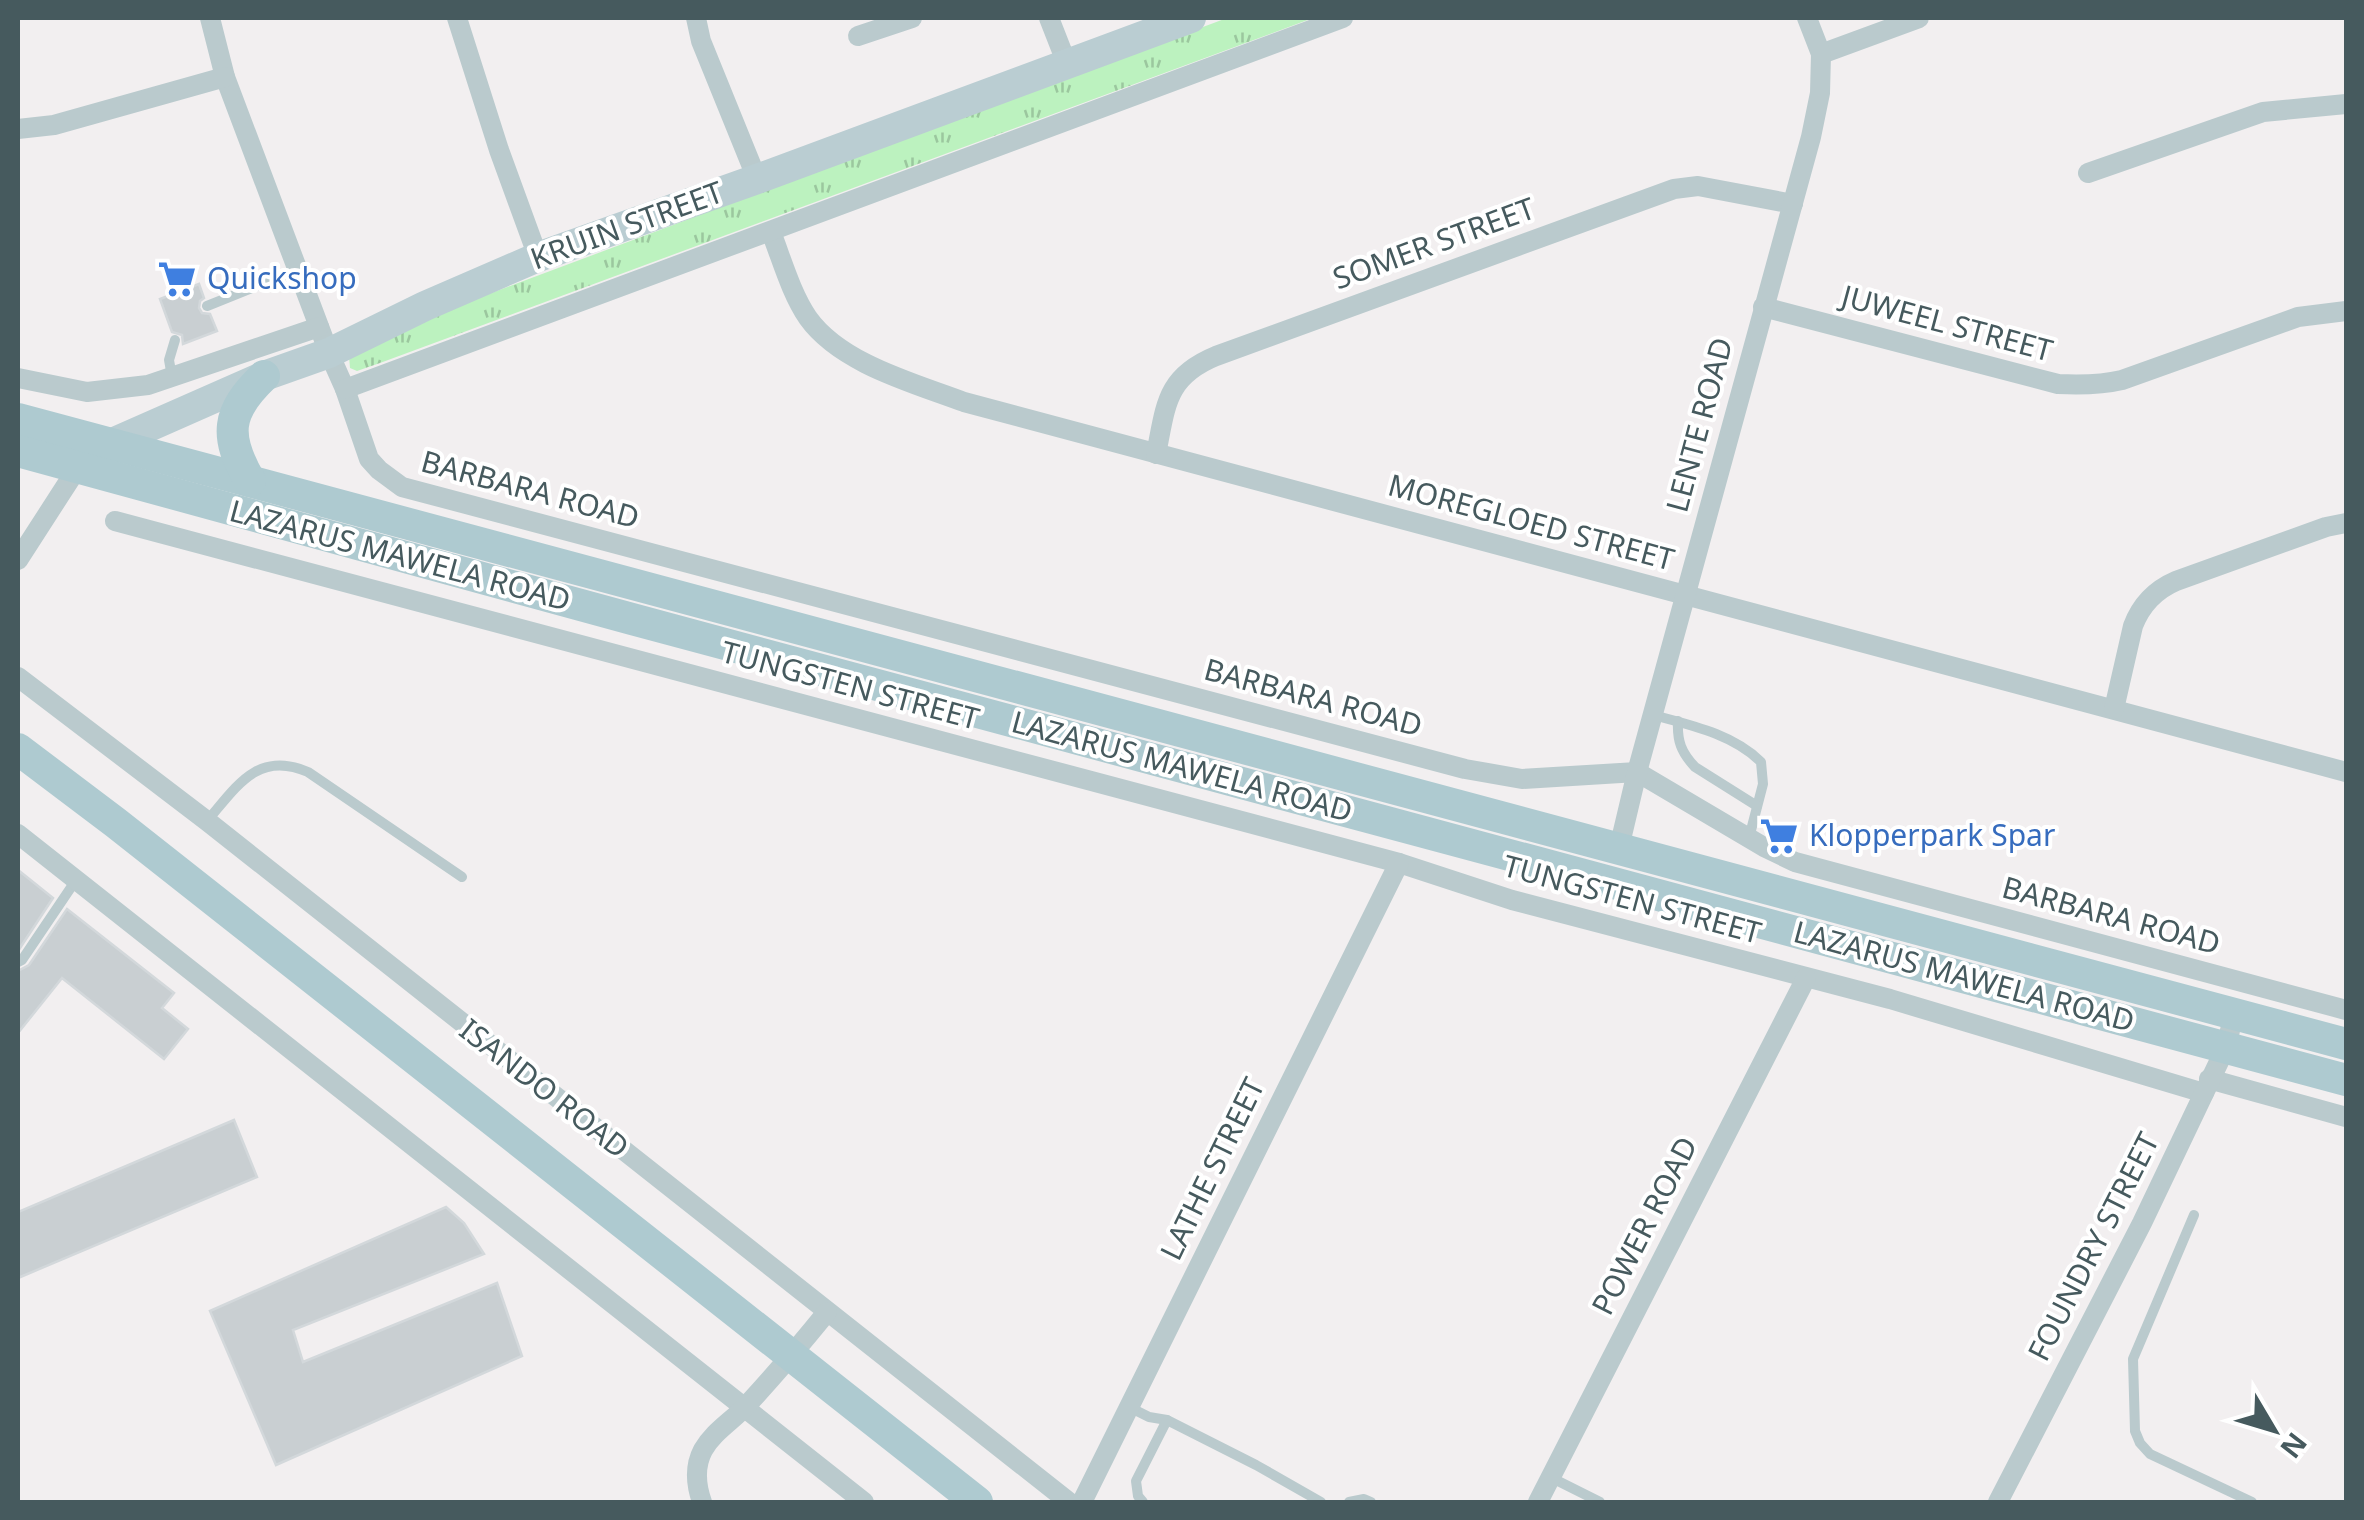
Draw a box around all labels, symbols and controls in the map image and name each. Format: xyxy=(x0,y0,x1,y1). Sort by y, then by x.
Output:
street label: KRUIN STREET xyxy=(525,171,729,278)
street label: SOMER STREET xyxy=(1327,187,1540,298)
place label: Quickshop xyxy=(207,257,357,298)
supermarket icon: Quickshop xyxy=(156,258,198,300)
street label: JUWEEL STREET xyxy=(1835,274,2058,370)
street label: LENTE ROAD xyxy=(1656,333,1742,516)
street label: BARBARA ROAD xyxy=(417,440,644,537)
street label: MOREGLOED STREET xyxy=(1384,464,1679,580)
street label: LAZARUS MAWELA ROAD xyxy=(226,489,575,620)
street label: TUNGSTEN STREET xyxy=(717,630,984,739)
street label: BARBARA ROAD xyxy=(1200,648,1427,745)
street label: LAZARUS MAWELA ROAD xyxy=(1008,700,1357,831)
place label: Klopperpark Spar xyxy=(1809,814,2055,855)
supermarket icon: Klopperpark Spar xyxy=(1758,815,1800,857)
street label: TUNGSTEN STREET xyxy=(1499,844,1766,953)
street label: BARBARA ROAD xyxy=(1998,866,2225,963)
street label: LAZARUS MAWELA ROAD xyxy=(1790,910,2139,1041)
street label: ISANDO ROAD xyxy=(452,1009,638,1167)
street label: LATHE STREET xyxy=(1150,1070,1274,1266)
street label: FOUNDRY STREET xyxy=(2017,1125,2168,1367)
street label: POWER ROAD xyxy=(1581,1129,1706,1321)
north arrow xyxy=(2224,1380,2324,1480)
text: N xyxy=(2273,1425,2316,1467)

